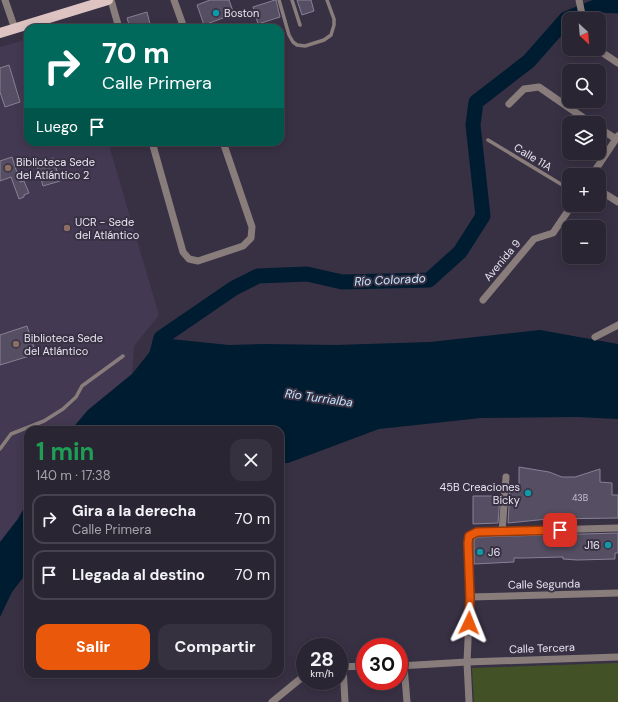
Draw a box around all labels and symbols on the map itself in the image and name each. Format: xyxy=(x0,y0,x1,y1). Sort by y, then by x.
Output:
place label: Boston xyxy=(224,6,259,20)
marker: Boston xyxy=(211,8,221,18)
north arrow xyxy=(562,12,606,56)
street label: Calle 11A xyxy=(511,140,555,174)
place label: Biblioteca Sede del Atlántico 2 xyxy=(16,155,95,182)
marker: Biblioteca Sede del Atlántico 2 xyxy=(3,163,13,173)
place label: UCR - Sede del Atlántico xyxy=(75,215,139,242)
marker: UCR - Sede del Atlántico xyxy=(62,223,72,233)
street label: Avenida 9 xyxy=(481,236,524,284)
water label: Río Colorado xyxy=(354,270,426,290)
place label: Biblioteca Sede del Atlántico xyxy=(24,331,103,358)
marker: Biblioteca Sede del Atlántico xyxy=(11,339,21,349)
water label: Río Turrialba xyxy=(284,385,354,411)
place label: 45B Creaciones Bicky xyxy=(440,480,520,507)
marker: 45B Creaciones Bicky xyxy=(523,488,533,498)
house number: 43B xyxy=(572,492,588,504)
pin xyxy=(543,513,577,547)
place label: J16 xyxy=(584,538,600,552)
marker: J16 xyxy=(603,540,613,550)
place label: J6 xyxy=(488,545,501,559)
marker: J6 xyxy=(475,547,485,557)
street label: Calle Segunda xyxy=(508,576,580,592)
position arrow xyxy=(448,602,490,644)
speed limit sign: 30 xyxy=(356,638,408,690)
street label: Calle Tercera xyxy=(509,640,575,656)

